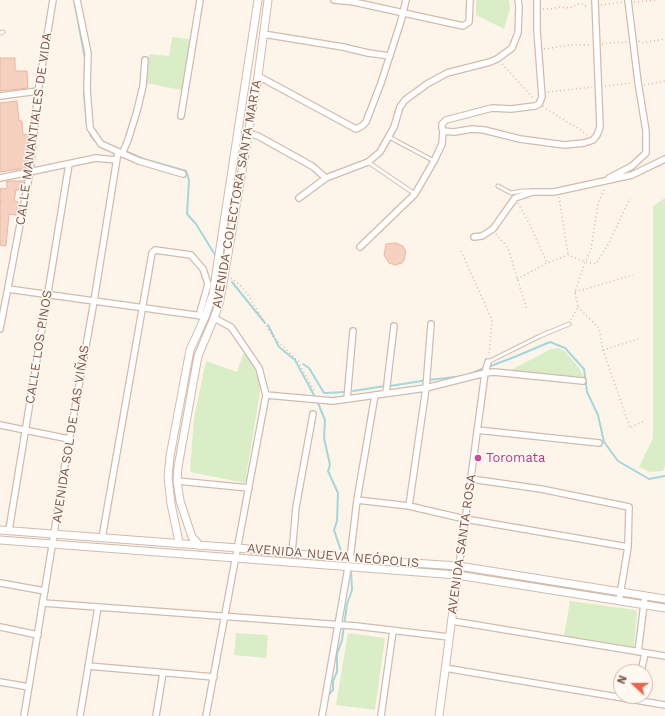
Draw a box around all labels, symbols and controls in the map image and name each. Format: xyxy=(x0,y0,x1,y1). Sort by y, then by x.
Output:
street label: CALLE MANANTIALES DE VIDA xyxy=(13,32,55,226)
street label: AVENIDA COLECTORA SANTA MARTA xyxy=(209,79,265,309)
street label: CALLE LOS PINOS xyxy=(22,289,56,405)
street label: AVENIDA SOL DE LAS VIÑAS xyxy=(49,344,93,524)
place label: Toromata xyxy=(486,450,545,466)
marker: Toromata xyxy=(473,453,483,463)
street label: AVENIDA SANTA ROSA xyxy=(444,473,480,615)
street label: AVENIDA NUEVA NEÓPOLIS xyxy=(246,541,420,571)
north arrow xyxy=(613,664,653,704)
text: N xyxy=(615,674,630,686)

